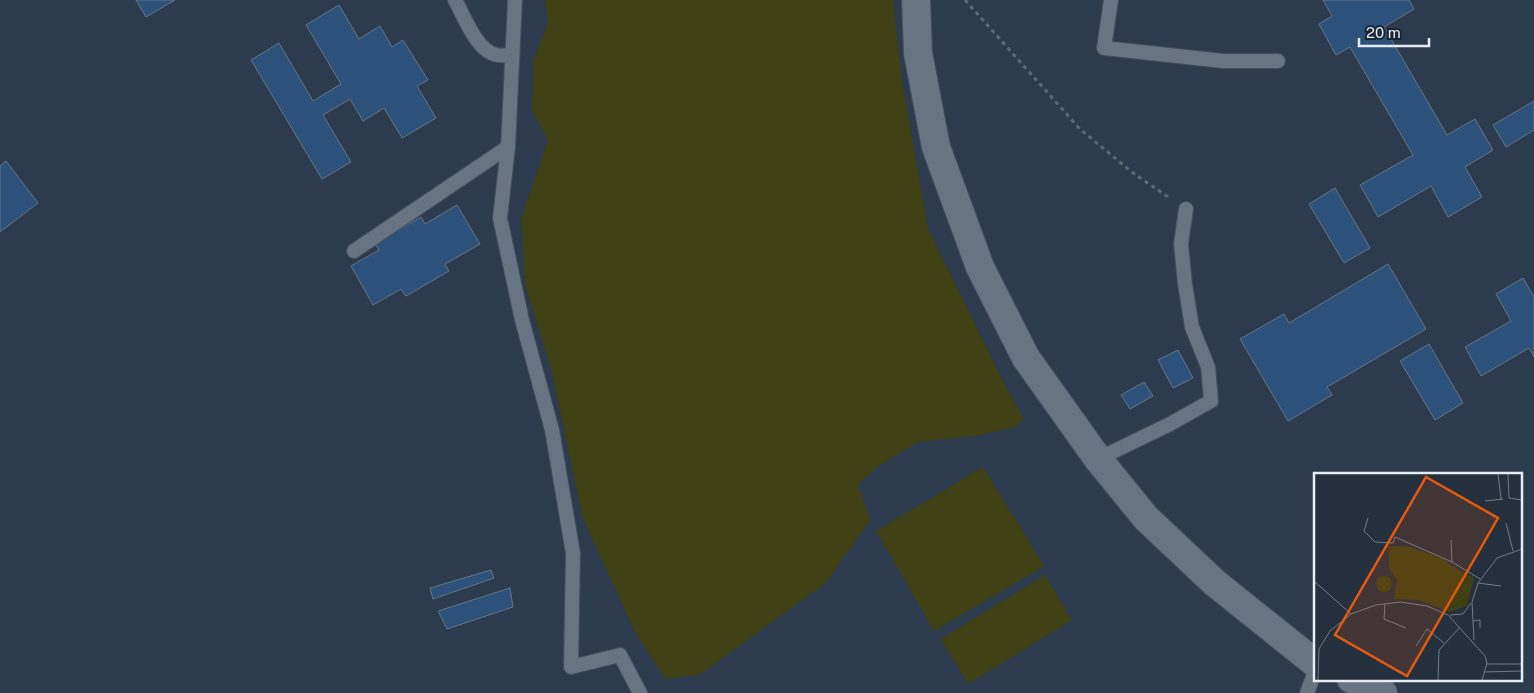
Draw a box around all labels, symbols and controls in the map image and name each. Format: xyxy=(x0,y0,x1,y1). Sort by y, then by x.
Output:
scale bar xyxy=(1359,15,1429,47)
text: 20 m xyxy=(1366,24,1401,41)
inset map xyxy=(1314,473,1522,680)

